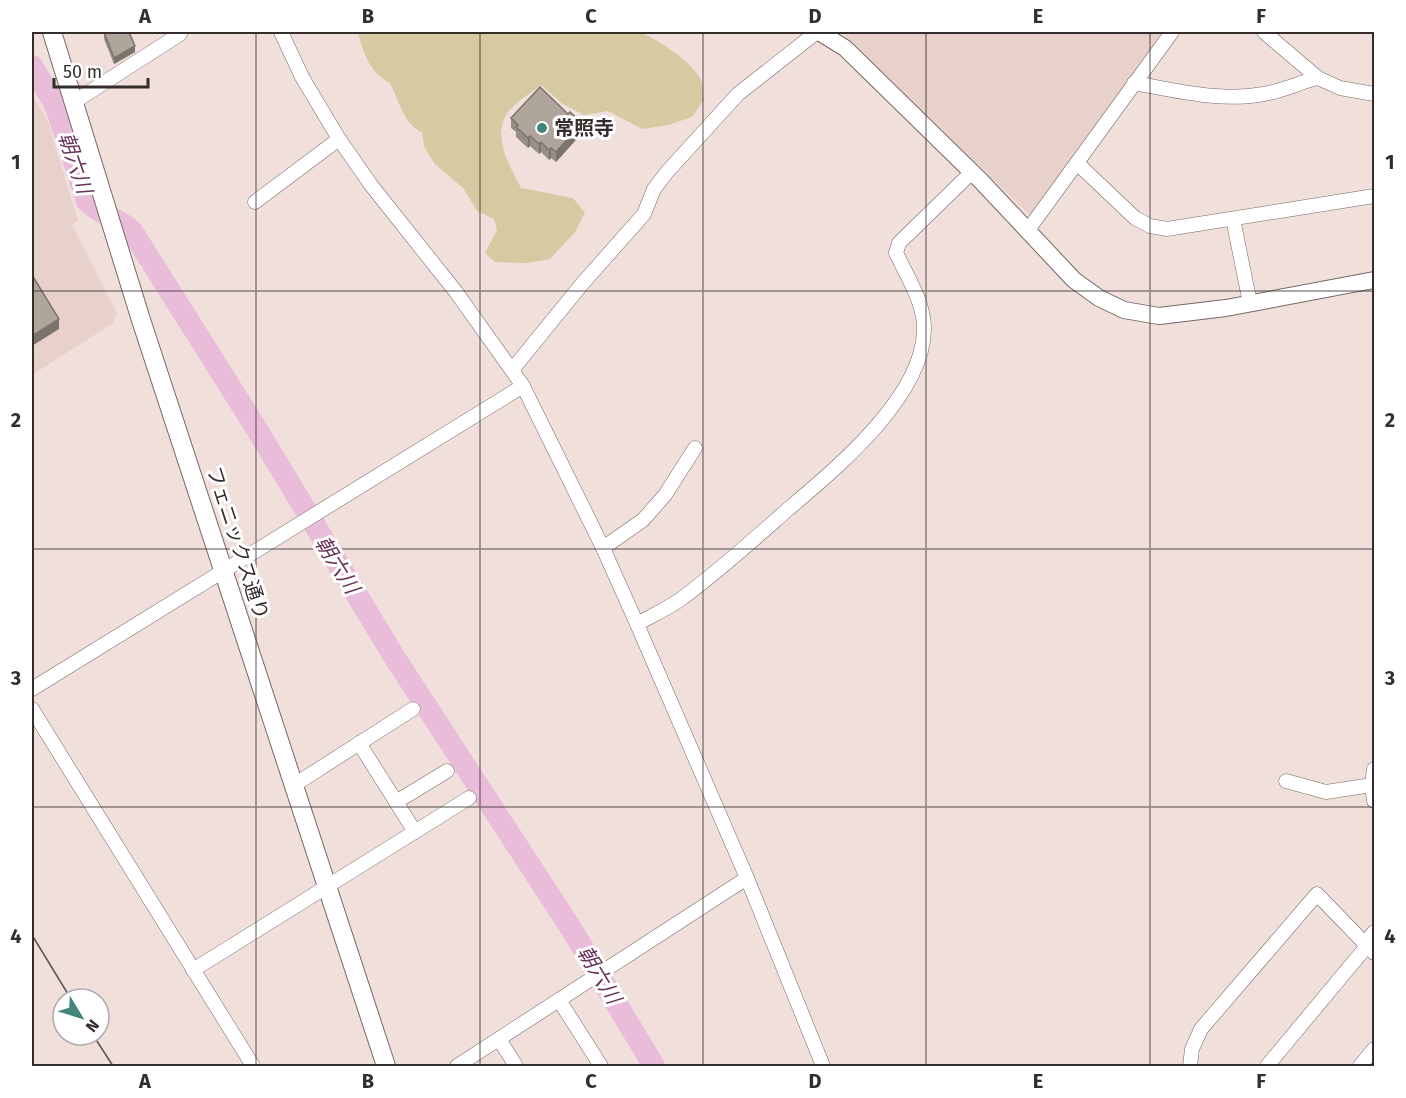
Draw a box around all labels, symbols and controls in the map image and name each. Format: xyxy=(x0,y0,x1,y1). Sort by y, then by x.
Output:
text: A xyxy=(138,4,152,28)
text: B xyxy=(362,4,374,28)
text: C xyxy=(585,4,597,28)
text: D xyxy=(808,4,822,28)
text: E xyxy=(1033,4,1043,28)
text: F xyxy=(1256,4,1266,28)
scale bar xyxy=(54,51,148,89)
text: 50 m xyxy=(63,61,102,83)
place label: 常照寺 xyxy=(554,116,614,140)
marker: 常照寺 xyxy=(535,121,549,135)
water label: 朝六川 xyxy=(52,129,98,199)
text: 1 xyxy=(11,150,21,174)
text: 1 xyxy=(1385,150,1395,174)
text: 2 xyxy=(11,408,21,432)
text: 2 xyxy=(1385,408,1395,432)
street label: フェニックス通り xyxy=(202,463,274,623)
water label: 朝六川 xyxy=(309,531,366,600)
text: 3 xyxy=(10,666,21,690)
text: 3 xyxy=(1384,666,1395,690)
text: 4 xyxy=(10,924,22,948)
text: 4 xyxy=(1384,924,1396,948)
water label: 朝六川 xyxy=(572,941,627,1010)
north arrow xyxy=(51,987,111,1047)
text: N xyxy=(82,1016,103,1036)
text: A xyxy=(138,1069,152,1093)
text: B xyxy=(362,1069,374,1093)
text: C xyxy=(585,1069,597,1093)
text: D xyxy=(808,1069,822,1093)
text: E xyxy=(1033,1069,1043,1093)
text: F xyxy=(1256,1069,1266,1093)

